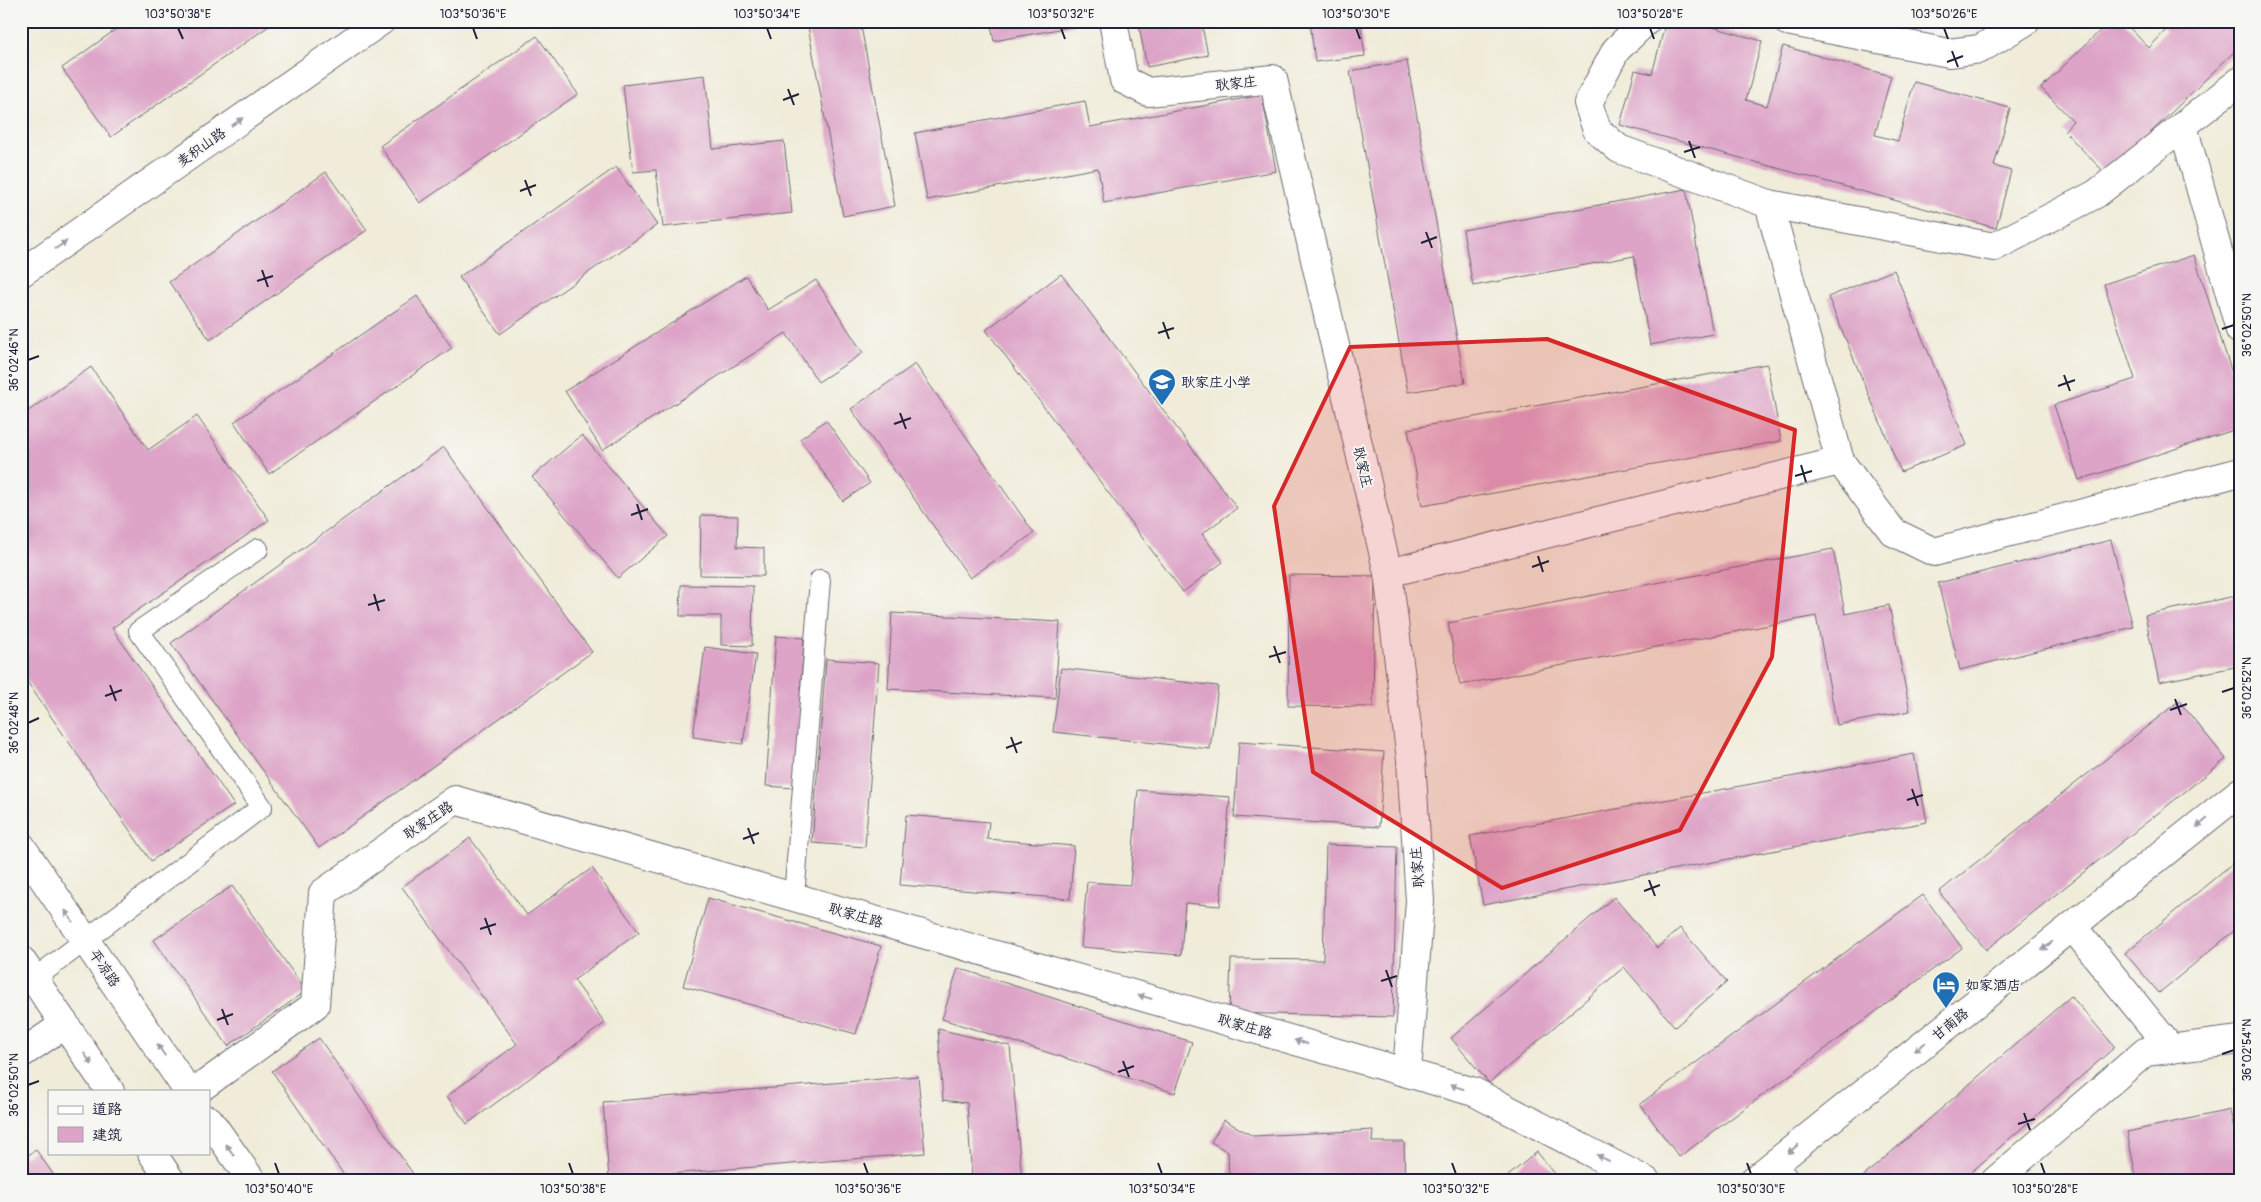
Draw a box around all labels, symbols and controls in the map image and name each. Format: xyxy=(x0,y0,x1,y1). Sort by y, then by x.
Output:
text: 103°50'38"E xyxy=(145,7,211,22)
text: 103°50'36"E xyxy=(440,7,506,22)
text: 103°50'34"E xyxy=(734,7,800,22)
text: 103°50'32"E xyxy=(1028,7,1094,22)
text: 103°50'30"E xyxy=(1322,7,1390,22)
text: 103°50'28"E xyxy=(1617,7,1683,22)
text: 103°50'26"E xyxy=(1911,7,1977,22)
street label: 耿家庄 xyxy=(1214,73,1258,94)
one-way arrow xyxy=(231,117,244,127)
street label: 麦积山路 xyxy=(173,124,229,170)
one-way arrow xyxy=(54,240,68,250)
text: 36°02'50"N xyxy=(2240,293,2255,357)
text: 36°02'46"N xyxy=(7,328,22,392)
school or university icon: 耿家庄小学 xyxy=(1147,367,1177,406)
place label: 耿家庄小学 xyxy=(1181,374,1251,391)
street label: 耿家庄 xyxy=(1350,445,1376,489)
text: 36°02'52"N xyxy=(2240,657,2255,719)
text: 36°02'48"N xyxy=(7,692,22,754)
street label: 耿家庄路 xyxy=(400,798,456,843)
one-way arrow xyxy=(2195,817,2208,828)
street label: 耿家庄 xyxy=(1408,845,1427,889)
street label: 耿家庄路 xyxy=(827,900,885,931)
one-way arrow xyxy=(64,909,74,923)
one-way arrow xyxy=(2041,940,2054,951)
street label: 平凉路 xyxy=(86,946,123,990)
hotel icon: 如家酒店 xyxy=(1931,970,1961,1009)
place label: 如家酒店 xyxy=(1965,977,2021,994)
one-way arrow xyxy=(1137,993,1153,1001)
street label: 甘南路 xyxy=(1929,1005,1972,1044)
street label: 耿家庄路 xyxy=(1216,1011,1274,1042)
text: 36°02'54"N xyxy=(2240,1019,2255,1081)
one-way arrow xyxy=(1294,1037,1309,1045)
one-way arrow xyxy=(1914,1042,1927,1053)
one-way arrow xyxy=(156,1044,166,1057)
one-way arrow xyxy=(83,1052,93,1065)
text: 36°02'50"N xyxy=(7,1053,22,1117)
one-way arrow xyxy=(1450,1082,1465,1090)
legend xyxy=(48,1090,210,1154)
text: 道路 xyxy=(92,1100,122,1119)
text: 建筑 xyxy=(92,1126,122,1145)
one-way arrow xyxy=(1787,1143,1800,1154)
one-way arrow xyxy=(225,1144,236,1157)
one-way arrow xyxy=(1596,1154,1611,1162)
text: 103°50'40"E xyxy=(245,1182,313,1197)
text: 103°50'38"E xyxy=(540,1182,606,1197)
text: 103°50'36"E xyxy=(835,1182,901,1197)
text: 103°50'34"E xyxy=(1129,1182,1195,1197)
text: 103°50'32"E xyxy=(1423,1182,1489,1197)
text: 103°50'30"E xyxy=(1717,1182,1785,1197)
text: 103°50'28"E xyxy=(2012,1182,2078,1197)

